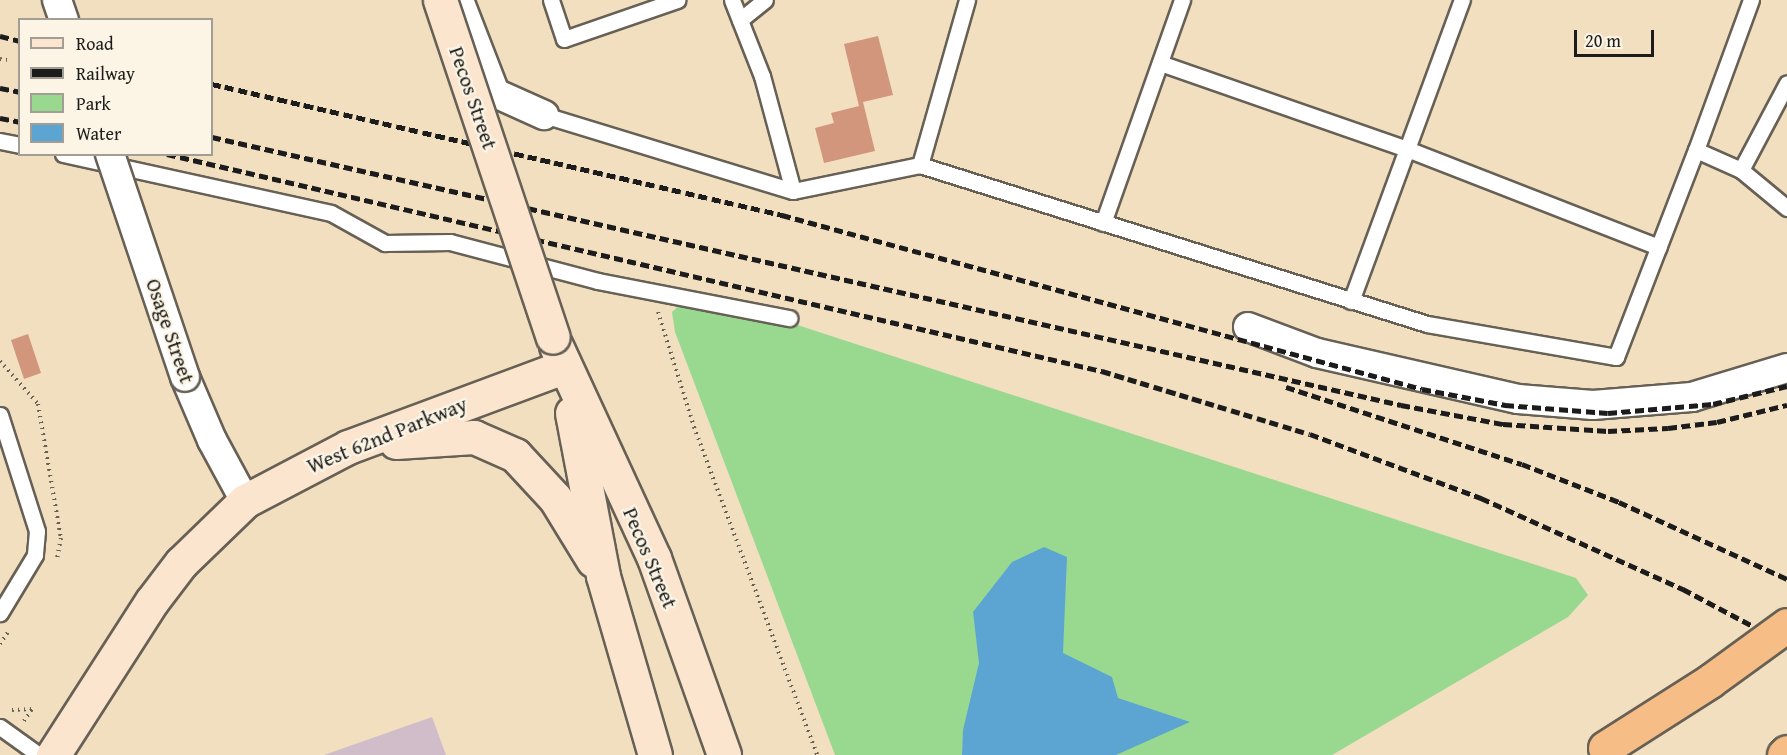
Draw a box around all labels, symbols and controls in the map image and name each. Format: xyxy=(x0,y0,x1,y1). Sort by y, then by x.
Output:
legend xyxy=(18,18,213,156)
scale bar xyxy=(1577,18,1656,56)
text: 20 m xyxy=(1585,27,1621,54)
text: Road xyxy=(76,30,114,57)
street label: Pecos Street xyxy=(444,43,502,153)
text: Railway xyxy=(76,60,135,87)
text: Park xyxy=(76,90,111,117)
text: Water xyxy=(76,120,121,147)
street label: Osage Street xyxy=(140,275,200,387)
street label: West 62nd Parkway xyxy=(303,391,471,479)
street label: Pecos Street xyxy=(617,504,683,612)

